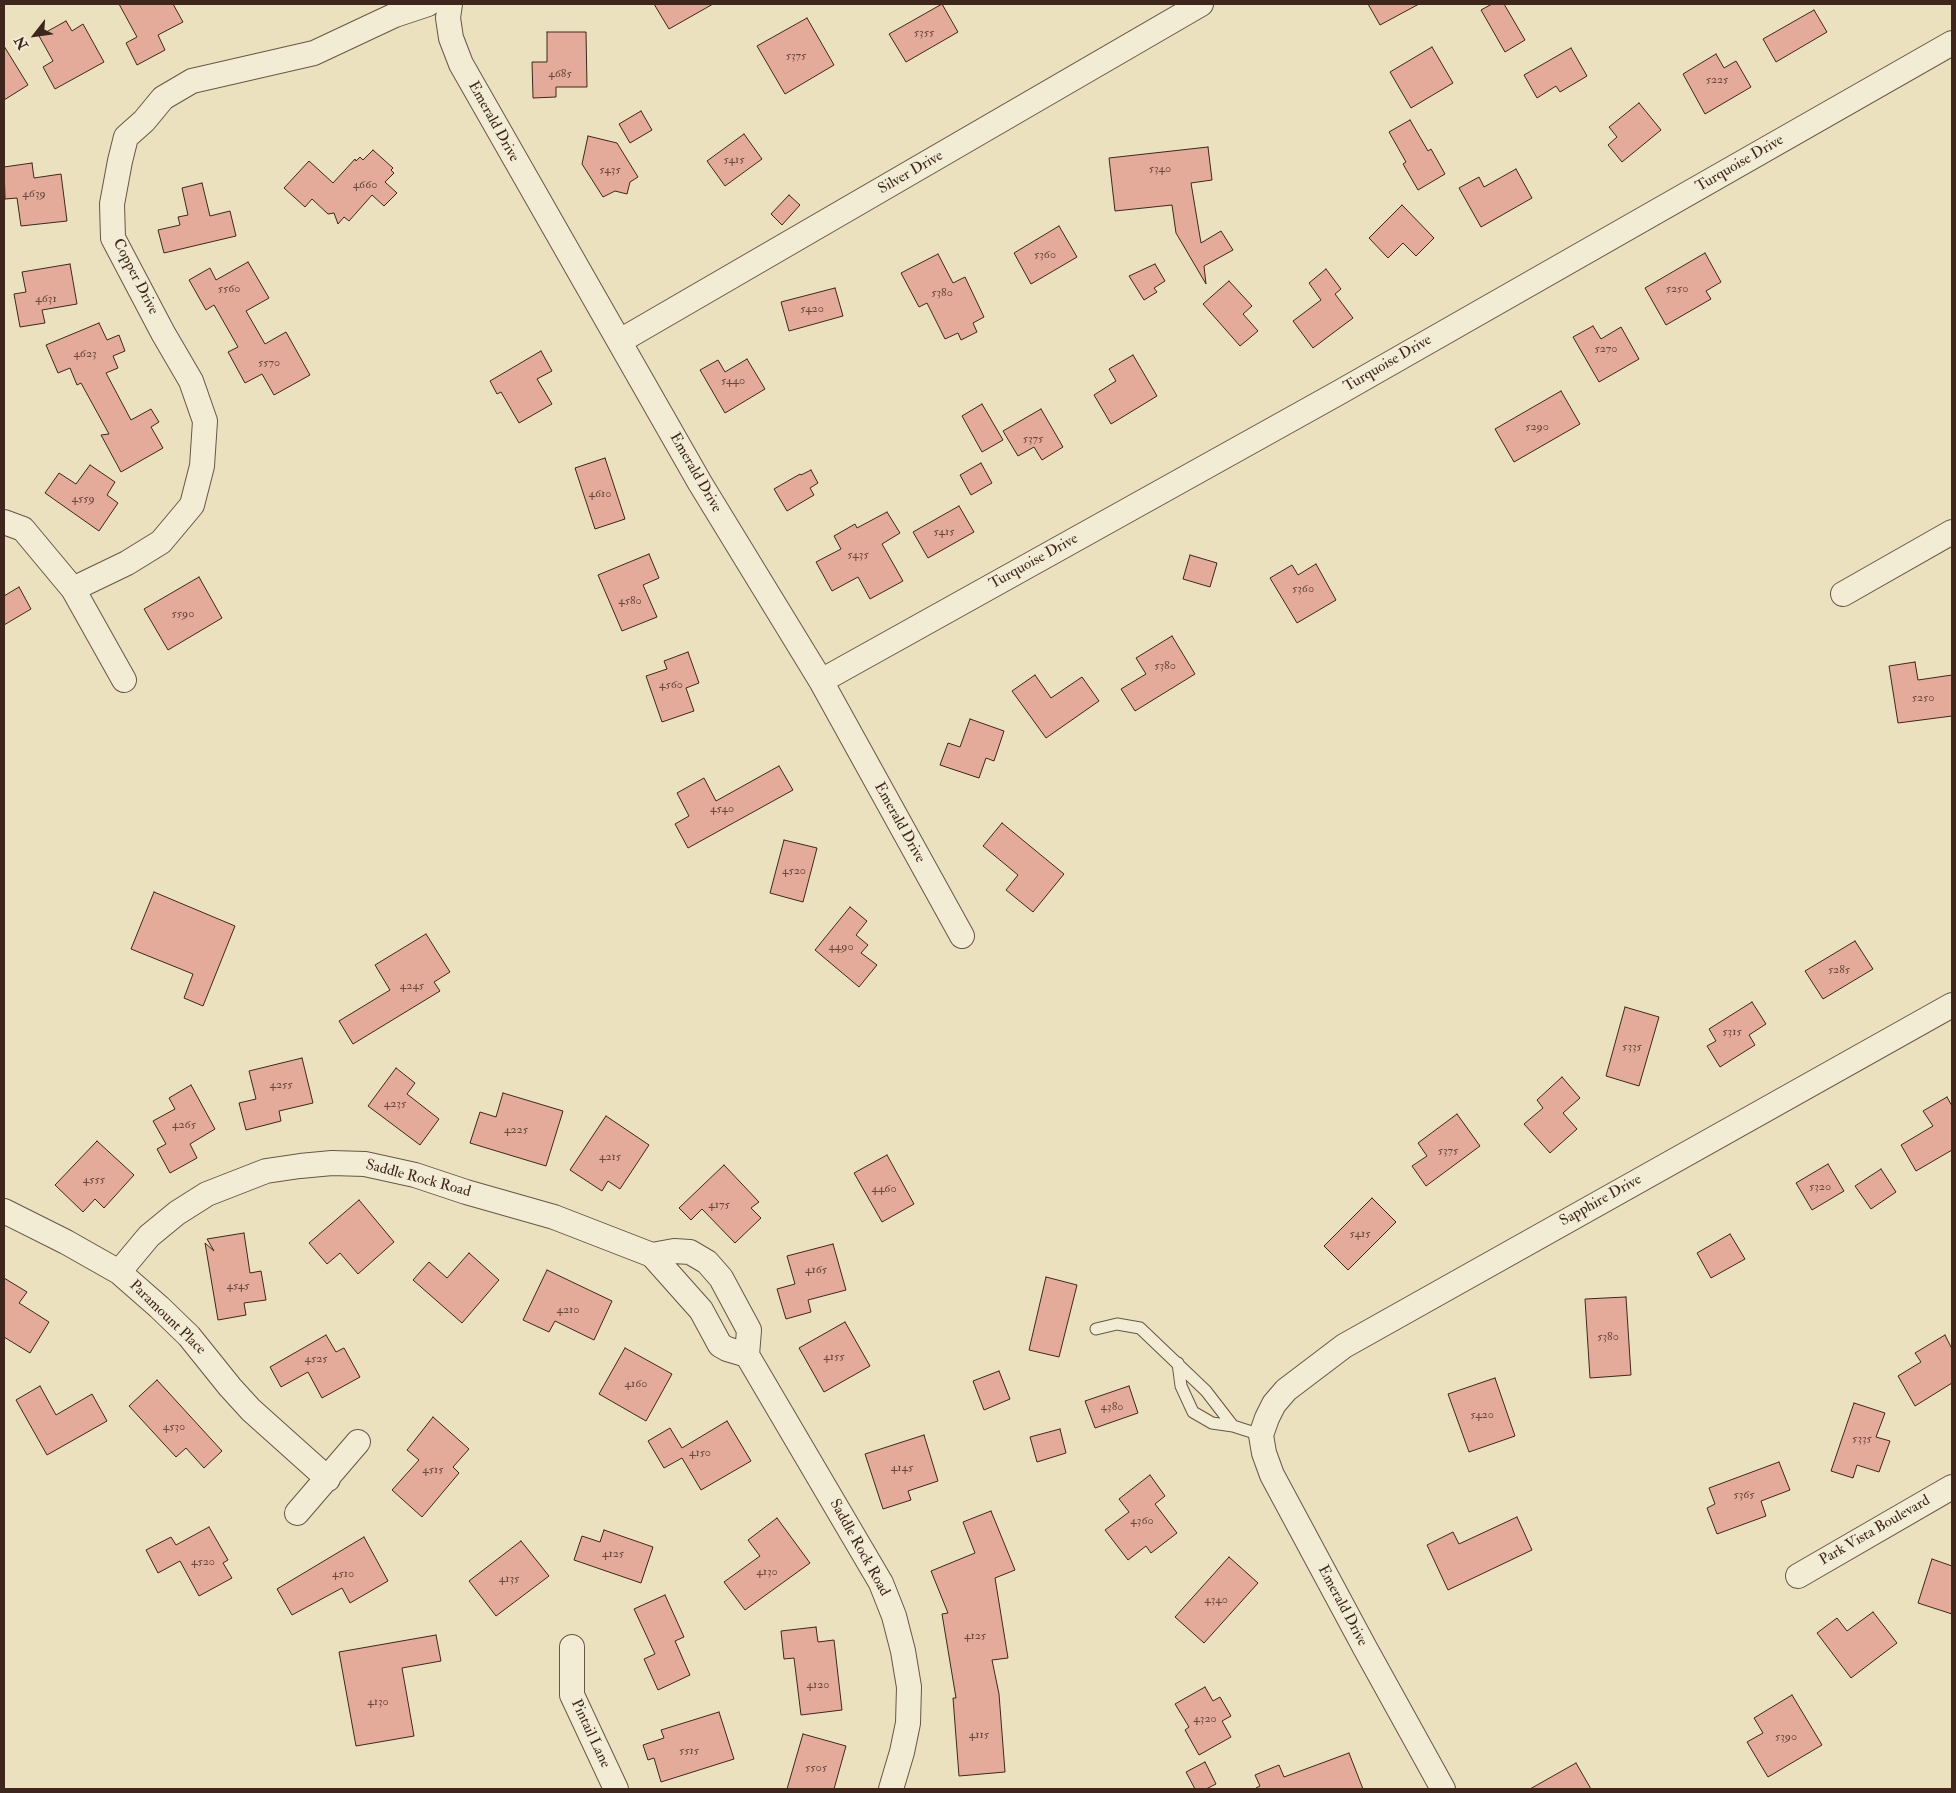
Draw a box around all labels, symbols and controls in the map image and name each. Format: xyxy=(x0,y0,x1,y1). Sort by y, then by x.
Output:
north arrow xyxy=(10,10,60,60)
house number: 5355 xyxy=(914,26,934,40)
text: N xyxy=(11,33,32,52)
house number: 5375 xyxy=(786,49,806,63)
house number: 4685 xyxy=(548,67,572,81)
house number: 5225 xyxy=(1706,73,1728,87)
street label: Emerald Drive xyxy=(464,79,522,165)
street label: Turquoise Drive xyxy=(1693,132,1787,196)
street label: Silver Drive xyxy=(875,147,947,199)
house number: 5415 xyxy=(724,153,744,167)
house number: 5340 xyxy=(1149,162,1171,176)
house number: 5435 xyxy=(599,163,621,177)
house number: 4660 xyxy=(353,178,377,192)
house number: 4639 xyxy=(22,187,46,201)
street label: Copper Drive xyxy=(108,236,162,318)
house number: 5360 xyxy=(1034,248,1056,262)
house number: 5560 xyxy=(218,282,240,296)
house number: 5250 xyxy=(1666,282,1688,296)
house number: 5380 xyxy=(931,286,953,300)
house number: 4631 xyxy=(35,292,57,306)
house number: 5420 xyxy=(800,302,824,316)
street label: Turquoise Drive xyxy=(1341,332,1435,396)
house number: 5270 xyxy=(1595,342,1617,356)
house number: 4623 xyxy=(73,347,97,361)
house number: 5570 xyxy=(258,356,280,370)
house number: 5440 xyxy=(721,374,745,388)
house number: 5290 xyxy=(1525,420,1549,434)
street label: Emerald Drive xyxy=(665,430,725,516)
house number: 5375 xyxy=(1023,432,1043,446)
house number: 4610 xyxy=(589,487,611,501)
house number: 4559 xyxy=(71,492,95,506)
house number: 5415 xyxy=(934,525,954,539)
street label: Turquoise Drive xyxy=(987,530,1081,594)
house number: 5435 xyxy=(847,548,869,562)
house number: 5360 xyxy=(1292,582,1314,596)
house number: 4580 xyxy=(618,594,642,608)
house number: 5590 xyxy=(172,607,194,621)
house number: 5380 xyxy=(1154,659,1176,673)
house number: 4560 xyxy=(659,678,683,692)
house number: 5250 xyxy=(1912,691,1934,705)
street label: Emerald Drive xyxy=(870,780,928,866)
house number: 4540 xyxy=(710,802,734,816)
house number: 4520 xyxy=(782,864,806,878)
house number: 4490 xyxy=(828,940,854,954)
house number: 5285 xyxy=(1828,963,1850,977)
house number: 4245 xyxy=(400,979,424,993)
house number: 5315 xyxy=(1722,1025,1742,1039)
house number: 5335 xyxy=(1622,1040,1642,1054)
house number: 4255 xyxy=(269,1078,293,1092)
house number: 4235 xyxy=(384,1097,406,1111)
house number: 4265 xyxy=(172,1118,196,1132)
house number: 4225 xyxy=(504,1123,528,1137)
house number: 5375 xyxy=(1438,1144,1458,1158)
house number: 4215 xyxy=(599,1150,621,1164)
street label: Saddle Rock Road xyxy=(363,1156,473,1202)
street label: Sapphire Drive xyxy=(1557,1171,1645,1231)
house number: 4555 xyxy=(83,1173,105,1187)
house number: 5320 xyxy=(1809,1180,1831,1194)
house number: 4460 xyxy=(871,1182,897,1196)
house number: 4175 xyxy=(708,1198,730,1212)
house number: 5415 xyxy=(1350,1227,1370,1241)
house number: 4165 xyxy=(805,1263,827,1277)
street label: Paramount Place xyxy=(125,1277,209,1359)
house number: 4545 xyxy=(226,1279,250,1293)
house number: 4210 xyxy=(557,1303,579,1317)
house number: 5380 xyxy=(1597,1330,1619,1344)
house number: 4155 xyxy=(823,1350,845,1364)
house number: 4525 xyxy=(304,1352,328,1366)
house number: 4160 xyxy=(625,1377,647,1391)
house number: 4380 xyxy=(1101,1400,1123,1414)
house number: 5420 xyxy=(1470,1408,1494,1422)
house number: 4530 xyxy=(163,1420,185,1434)
house number: 5335 xyxy=(1852,1432,1872,1446)
house number: 4150 xyxy=(689,1446,711,1460)
house number: 4145 xyxy=(891,1461,913,1475)
house number: 4515 xyxy=(422,1463,444,1477)
house number: 5365 xyxy=(1733,1488,1755,1502)
street label: Park Vista Boulevard xyxy=(1817,1492,1933,1570)
street label: Saddle Rock Road xyxy=(825,1496,893,1600)
house number: 4360 xyxy=(1130,1514,1154,1528)
house number: 4125 xyxy=(602,1547,624,1561)
house number: 4520 xyxy=(191,1555,215,1569)
street label: Emerald Drive xyxy=(1313,1562,1371,1650)
house number: 4130 xyxy=(756,1565,778,1579)
house number: 4510 xyxy=(332,1567,354,1581)
house number: 4135 xyxy=(499,1572,519,1586)
house number: 4340 xyxy=(1204,1593,1228,1607)
house number: 4125 xyxy=(964,1629,986,1643)
house number: 4120 xyxy=(807,1678,829,1692)
house number: 4130 xyxy=(367,1695,389,1709)
street label: Pintail Lane xyxy=(566,1697,614,1771)
house number: 4320 xyxy=(1193,1712,1217,1726)
house number: 4115 xyxy=(969,1728,989,1742)
house number: 5390 xyxy=(1775,1730,1797,1744)
house number: 5515 xyxy=(679,1744,699,1758)
house number: 5505 xyxy=(805,1761,827,1775)

